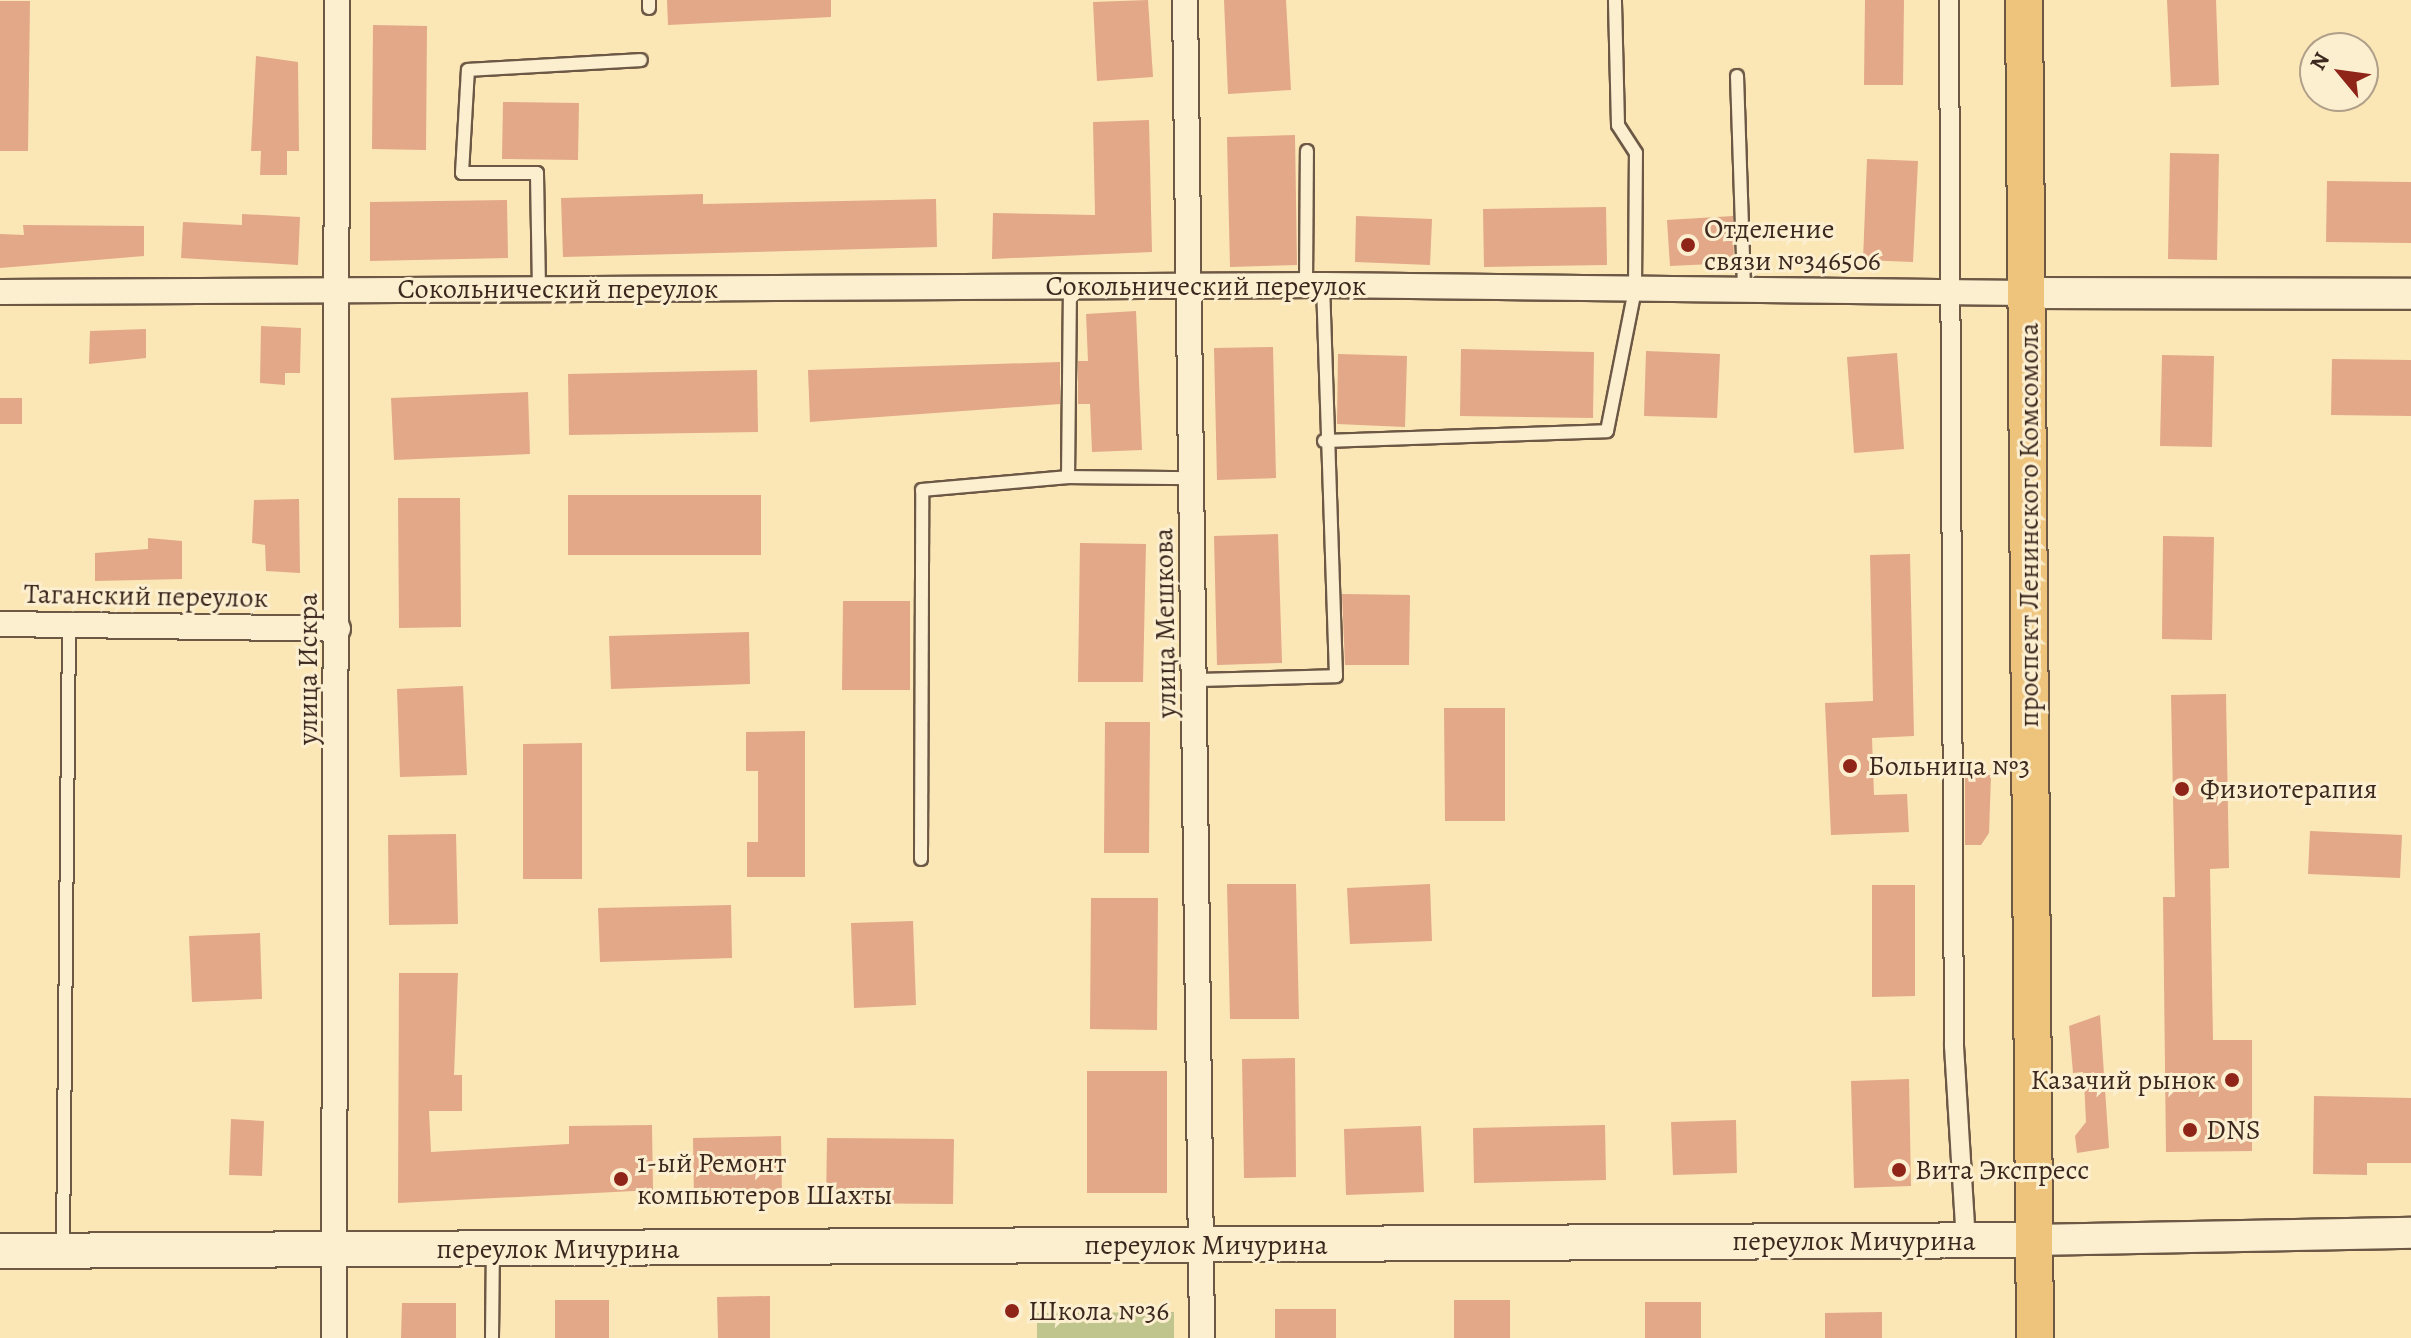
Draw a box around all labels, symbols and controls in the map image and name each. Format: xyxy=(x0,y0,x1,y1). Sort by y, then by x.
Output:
north arrow xyxy=(2299,32,2379,112)
text: N xyxy=(2303,47,2337,76)
place label: Отделение связи №346506 xyxy=(1704,212,1881,278)
marker: Отделение связи №346506 xyxy=(1679,236,1697,254)
street label: Сокольнический переулок xyxy=(1046,269,1366,303)
street label: Сокольнический переулок xyxy=(398,272,718,306)
street label: проспект Ленинского Комсомола xyxy=(2012,323,2046,727)
street label: улица Мешкова xyxy=(1147,528,1183,718)
street label: Таганский переулок xyxy=(24,577,268,615)
street label: улица Искра xyxy=(291,593,325,745)
place label: Больница №3 xyxy=(1868,749,2030,783)
marker: Больница №3 xyxy=(1839,755,1861,777)
place label: Физиотерапия xyxy=(2200,772,2377,806)
marker: Физиотерапия xyxy=(2171,778,2193,800)
place label: Казачий рынок xyxy=(2030,1063,2216,1097)
marker: Казачий рынок xyxy=(2223,1071,2241,1089)
place label: DNS xyxy=(2206,1113,2261,1147)
marker: DNS xyxy=(2181,1121,2199,1139)
place label: 1-ый Ремонт компьютеров Шахты xyxy=(637,1146,893,1212)
place label: Вита Экспресс xyxy=(1915,1153,2089,1187)
marker: Вита Экспресс xyxy=(1890,1161,1908,1179)
marker: 1-ый Ремонт компьютеров Шахты xyxy=(612,1170,630,1188)
street label: переулок Мичурина xyxy=(1732,1224,1976,1258)
street label: переулок Мичурина xyxy=(1084,1228,1328,1262)
street label: переулок Мичурина xyxy=(436,1232,680,1266)
place label: Школа №36 xyxy=(1028,1294,1169,1328)
marker: Школа №36 xyxy=(1003,1302,1021,1320)

